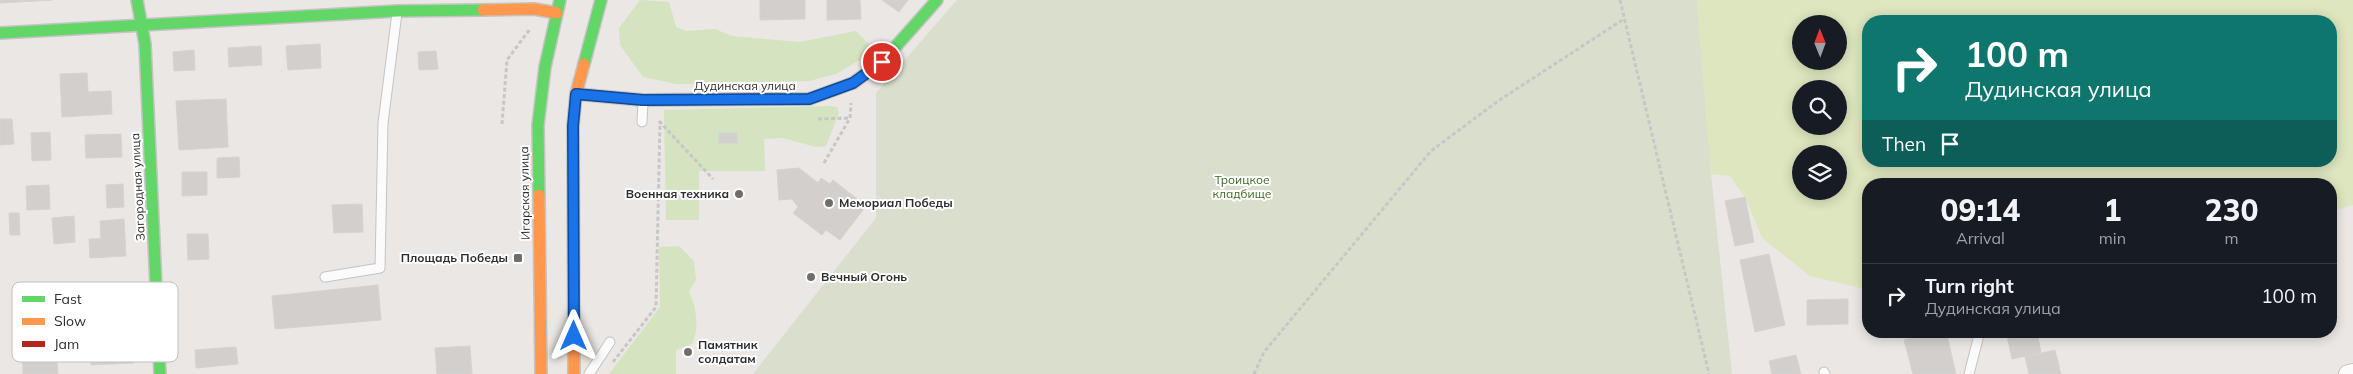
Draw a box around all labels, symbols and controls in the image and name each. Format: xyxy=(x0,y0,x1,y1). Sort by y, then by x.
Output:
north arrow xyxy=(1792,15,1848,70)
map controls xyxy=(1792,15,1847,200)
text: 100 m xyxy=(1965,32,2069,76)
icon: right xyxy=(1882,35,1947,100)
pin xyxy=(861,41,903,83)
icon: arrive xyxy=(868,48,896,76)
text: Дудинская улица xyxy=(1965,75,2152,103)
street label: Дудинская улица xyxy=(694,78,796,93)
button: search xyxy=(1792,80,1847,135)
icon: arrive xyxy=(1936,130,1964,158)
text: Then xyxy=(1882,132,1926,156)
street label: Загородная улица xyxy=(127,133,148,241)
button: layers xyxy=(1792,145,1847,200)
street label: Игарская улица xyxy=(516,146,533,240)
park label: Троицкое кладбище xyxy=(1212,172,1272,201)
place label: Военная техника xyxy=(626,186,729,201)
marker: Военная техника xyxy=(733,188,745,200)
text: 09:14 xyxy=(1940,191,2020,229)
text: 1 xyxy=(2103,191,2121,229)
text: 230 xyxy=(2205,191,2259,229)
place label: Мемориал Победы xyxy=(839,195,953,210)
marker: Мемориал Победы xyxy=(823,197,835,209)
text: Arrival xyxy=(1956,228,2005,248)
text: min xyxy=(2099,228,2126,248)
text: m xyxy=(2224,228,2239,248)
place label: Площадь Победы xyxy=(401,250,508,265)
marker: Площадь Победы xyxy=(512,252,524,264)
place label: Вечный Огонь xyxy=(821,269,907,284)
marker: Вечный Огонь xyxy=(805,271,817,283)
text: Turn right xyxy=(1925,274,2014,298)
legend xyxy=(12,282,178,362)
icon: right xyxy=(1882,282,1910,310)
text: 100 m xyxy=(2261,284,2317,308)
text: Fast xyxy=(54,290,82,308)
text: Дудинская улица xyxy=(1925,298,2061,318)
position arrow xyxy=(547,309,599,361)
text: Slow xyxy=(54,312,86,330)
text: Jam xyxy=(54,335,79,353)
place label: Памятник солдатам xyxy=(698,337,758,366)
marker: Памятник солдатам xyxy=(682,346,694,358)

